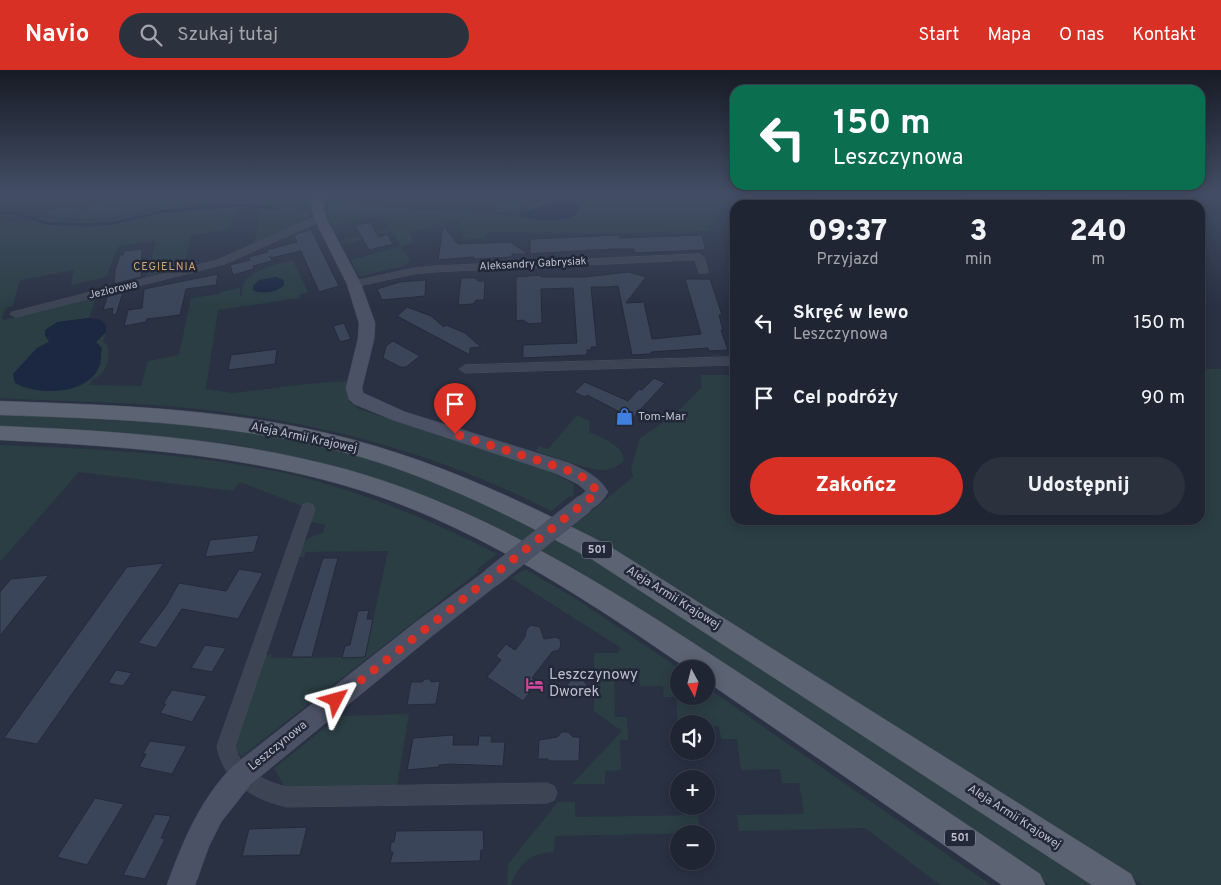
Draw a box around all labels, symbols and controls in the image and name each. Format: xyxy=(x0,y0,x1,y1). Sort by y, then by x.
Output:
search box xyxy=(119,13,469,58)
text: Navio xyxy=(25,20,89,50)
icon: search xyxy=(137,21,165,49)
text: Szukaj tutaj xyxy=(177,23,278,47)
text: Start xyxy=(918,24,959,47)
text: Mapa xyxy=(987,24,1031,47)
text: O nas xyxy=(1059,24,1104,47)
text: Kontakt xyxy=(1132,24,1196,47)
text: 150 m xyxy=(833,102,931,146)
icon: left xyxy=(750,105,815,170)
text: Leszczynowa xyxy=(833,145,963,172)
text: 09:37 xyxy=(808,214,887,251)
text: 3 xyxy=(969,214,987,251)
text: 240 xyxy=(1069,214,1127,251)
text: Przyjazd xyxy=(817,250,879,270)
text: min xyxy=(965,250,992,270)
text: m xyxy=(1092,250,1105,270)
street label: Aleksandry Gabrysiak xyxy=(479,254,587,274)
district label: CEGIELNIA xyxy=(133,260,197,274)
street label: Jeziorowa xyxy=(87,278,139,302)
text: Skręć w lewo xyxy=(793,301,908,325)
icon: left xyxy=(750,309,778,337)
text: 150 m xyxy=(1133,311,1185,335)
text: Leszczynowa xyxy=(793,325,888,345)
pin xyxy=(434,383,476,434)
icon: arrive xyxy=(750,384,778,412)
text: Cel podróży xyxy=(793,386,898,410)
text: 90 m xyxy=(1141,386,1185,410)
icon: arrive xyxy=(441,390,469,418)
shop icon: Tom-Mar xyxy=(614,407,634,427)
place label: Tom-Mar xyxy=(638,409,686,425)
street label: Aleja Armii Krajowej xyxy=(250,419,358,457)
button: Zakończ xyxy=(750,457,963,515)
button: Udostępnij xyxy=(973,457,1185,515)
road number: 501 xyxy=(582,542,612,558)
street label: Aleja Armii Krajowej xyxy=(623,563,723,633)
north arrow xyxy=(670,660,715,705)
map controls xyxy=(670,660,715,870)
place label: Leszczynowy Dworek xyxy=(549,666,638,702)
position arrow xyxy=(309,673,361,725)
hotel icon: Leszczynowy Dworek xyxy=(525,674,545,694)
button: sound xyxy=(670,715,715,760)
street label: Leszczynowa xyxy=(245,717,311,775)
button: + xyxy=(670,770,715,815)
street label: Aleja Armii Krajowej xyxy=(964,781,1064,853)
button: − xyxy=(670,825,715,870)
road number: 501 xyxy=(945,830,975,846)

